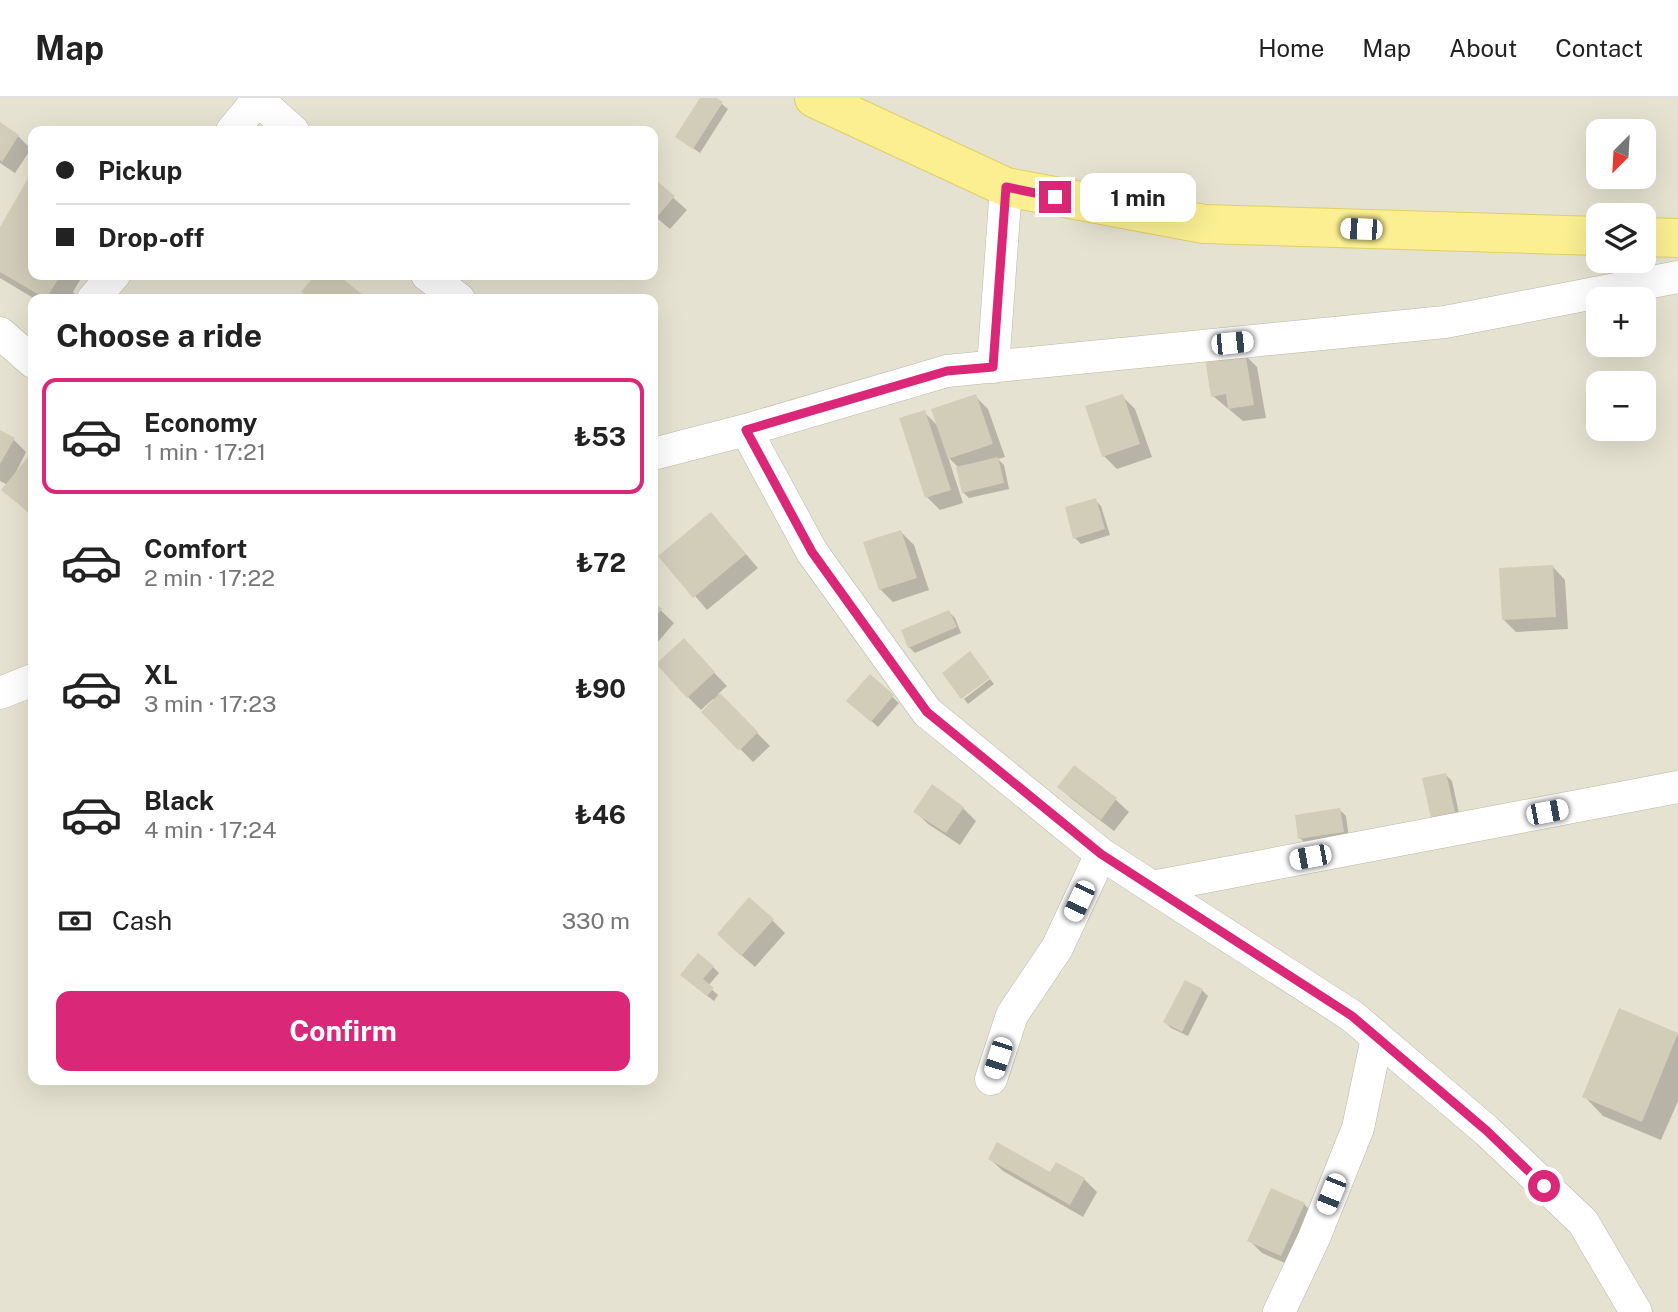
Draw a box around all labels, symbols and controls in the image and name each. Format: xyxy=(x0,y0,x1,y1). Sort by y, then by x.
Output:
text: Map xyxy=(35,29,104,67)
text: Home xyxy=(1258,34,1324,62)
text: Map xyxy=(1362,34,1411,62)
text: About xyxy=(1449,34,1517,62)
text: Contact xyxy=(1555,34,1643,62)
north arrow xyxy=(1586,119,1656,189)
map controls xyxy=(1586,119,1656,441)
text: Pickup xyxy=(98,155,182,186)
callout: 1 min xyxy=(1080,172,1195,222)
route end xyxy=(1039,181,1071,213)
text: 1 min xyxy=(1110,184,1166,211)
button: layers xyxy=(1586,203,1656,273)
car xyxy=(1340,218,1383,240)
text: Drop-off xyxy=(98,222,204,253)
button: + xyxy=(1586,287,1656,357)
text: Choose a ride xyxy=(56,317,262,354)
car xyxy=(1211,330,1254,356)
button: − xyxy=(1586,371,1656,441)
icon: car xyxy=(60,405,123,468)
text: Economy xyxy=(144,407,257,438)
text: ₺53 xyxy=(574,421,626,452)
text: 1 min · 17:21 xyxy=(144,438,266,465)
icon: car xyxy=(60,531,123,594)
text: Comfort xyxy=(144,533,247,564)
text: ₺72 xyxy=(576,547,626,578)
text: 2 min · 17:22 xyxy=(144,564,275,591)
icon: car xyxy=(60,657,123,720)
text: XL xyxy=(144,659,178,690)
text: ₺90 xyxy=(575,673,626,704)
text: 3 min · 17:23 xyxy=(144,690,276,717)
icon: car xyxy=(60,783,123,846)
text: Black xyxy=(144,785,214,816)
car xyxy=(1525,798,1570,826)
text: ₺46 xyxy=(575,799,626,830)
text: 4 min · 17:24 xyxy=(144,816,276,843)
car xyxy=(1288,843,1333,871)
car xyxy=(1061,878,1098,924)
icon: cash xyxy=(56,902,94,940)
text: Cash xyxy=(112,905,172,936)
text: 330 m xyxy=(562,907,630,934)
button: Confirm xyxy=(56,991,630,1071)
car xyxy=(982,1035,1015,1081)
route start xyxy=(1528,1170,1560,1202)
car xyxy=(1314,1171,1349,1217)

